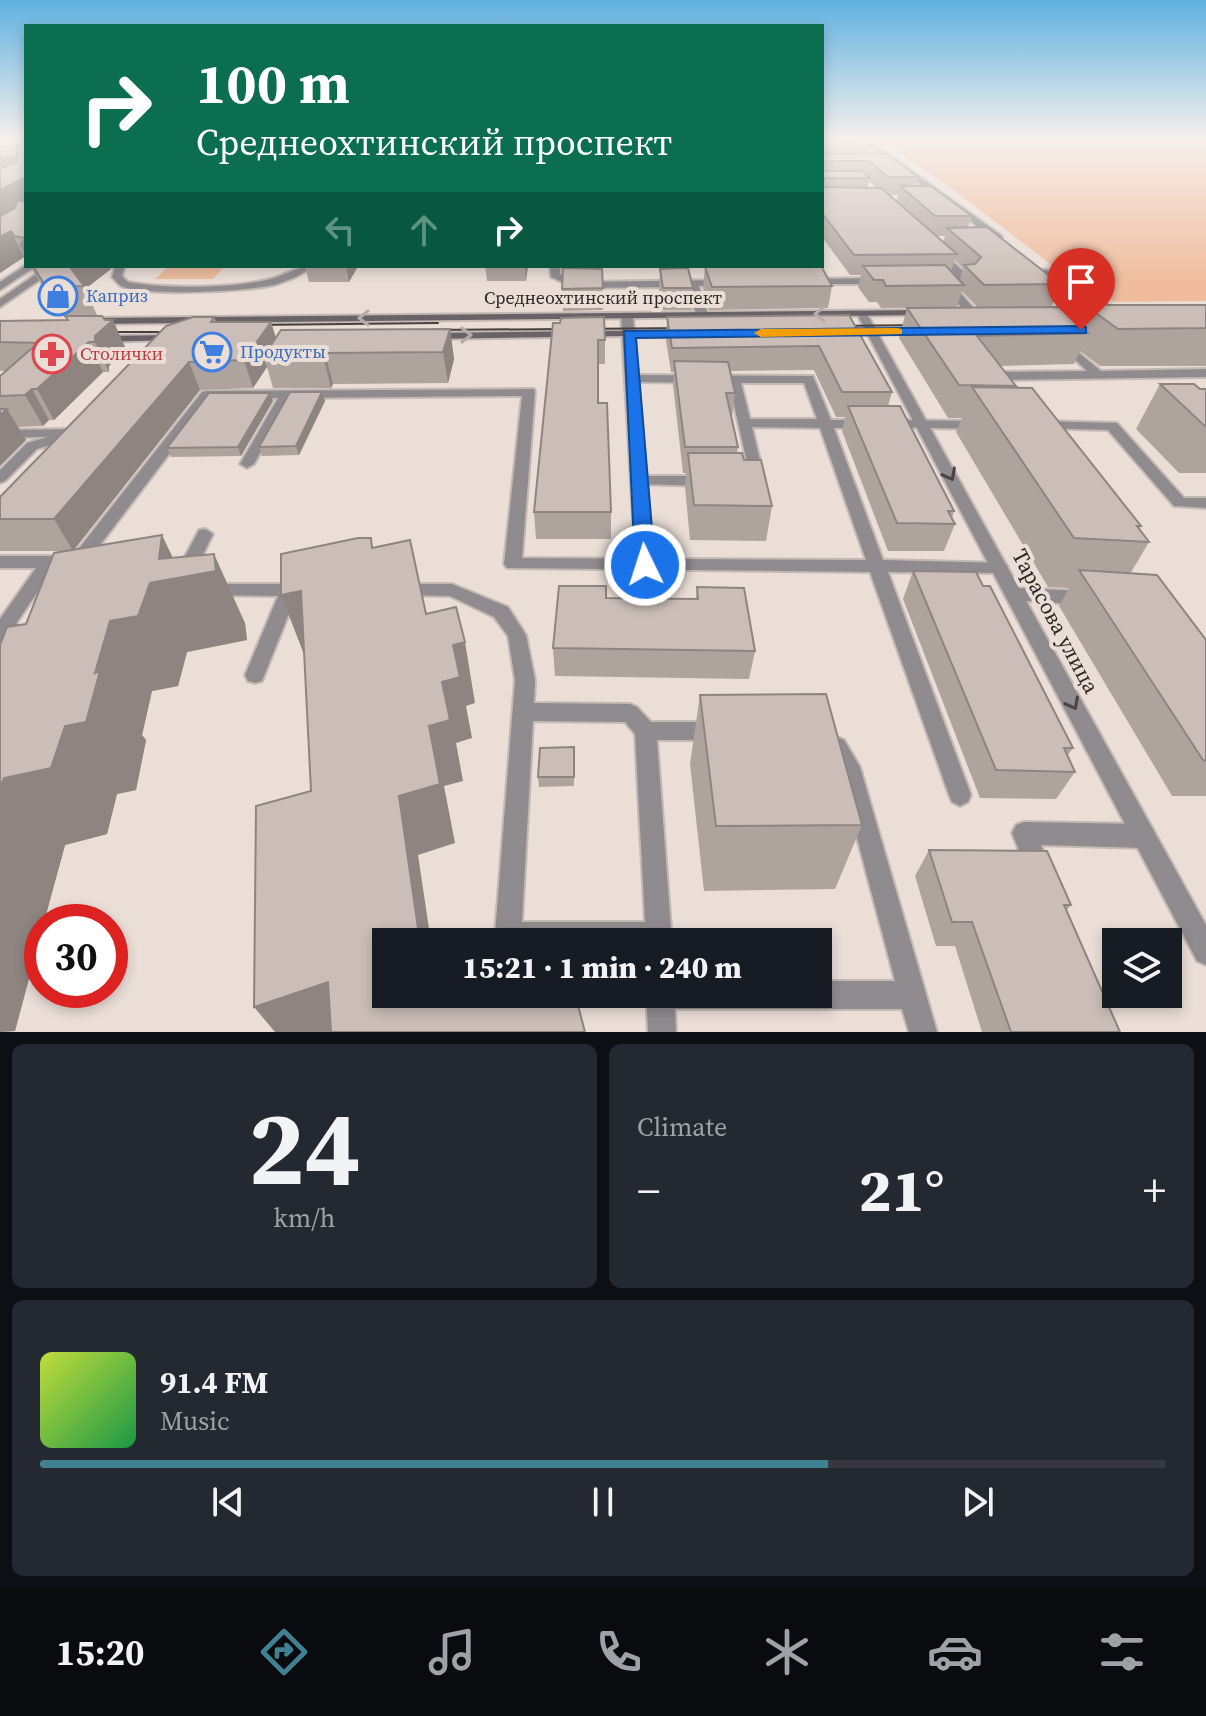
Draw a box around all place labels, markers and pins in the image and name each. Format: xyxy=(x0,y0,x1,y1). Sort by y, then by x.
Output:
pin xyxy=(1047,248,1115,330)
shop icon: Каприз xyxy=(37,275,79,317)
place label: Каприз xyxy=(86,283,148,308)
supermarket icon: Продукты xyxy=(191,331,233,373)
pharmacy icon: Столички xyxy=(31,333,73,375)
place label: Продукты xyxy=(240,339,326,364)
place label: Столички xyxy=(80,341,163,366)

